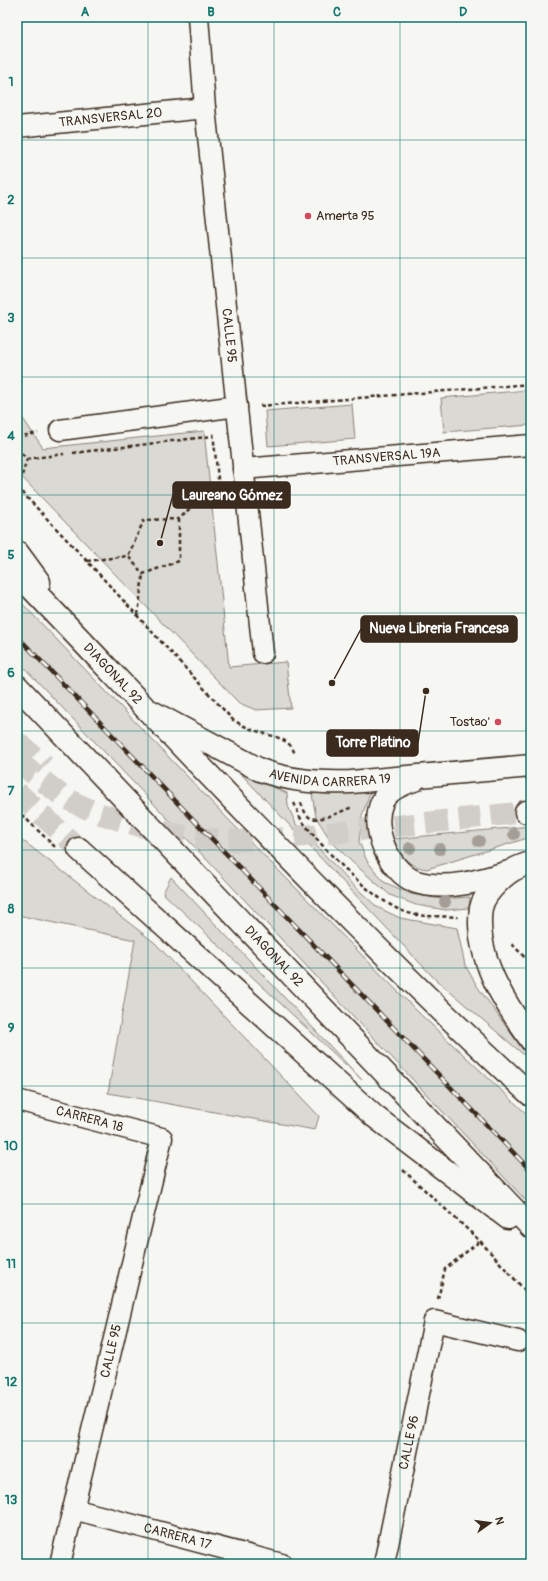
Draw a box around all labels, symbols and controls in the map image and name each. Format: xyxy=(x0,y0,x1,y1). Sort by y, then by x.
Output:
text: A xyxy=(81,4,90,20)
text: B xyxy=(207,4,215,20)
text: C xyxy=(333,4,341,20)
text: D xyxy=(459,4,467,20)
text: 1 xyxy=(8,74,14,90)
street label: TRANSVERSAL 20 xyxy=(58,104,163,131)
text: 2 xyxy=(7,192,15,208)
place label: Amerta 95 xyxy=(316,208,375,224)
marker: Amerta 95 xyxy=(303,211,313,221)
street label: CALLE 95 xyxy=(218,308,240,363)
text: 3 xyxy=(7,310,15,326)
text: 4 xyxy=(7,428,15,444)
street label: TRANSVERSAL 19A xyxy=(332,445,442,470)
callout: Laureano Gómez xyxy=(173,482,290,508)
text: Laureano Gómez xyxy=(181,487,283,504)
text: 5 xyxy=(7,547,15,563)
callout: Nueva Libreria Francesa xyxy=(361,616,517,642)
text: Nueva Libreria Francesa xyxy=(369,620,509,637)
street label: DIAGONAL 92 xyxy=(80,640,146,708)
text: 6 xyxy=(7,665,15,681)
place label: Tostao' xyxy=(450,714,490,730)
marker: Tostao' xyxy=(493,717,503,727)
callout: Torre Platino xyxy=(327,730,418,756)
text: Torre Platino xyxy=(334,734,411,751)
street label: AVENIDA CARRERA 19 xyxy=(267,766,392,790)
text: 7 xyxy=(8,783,15,799)
text: 8 xyxy=(8,901,15,917)
street label: DIAGONAL 92 xyxy=(241,922,307,990)
text: 9 xyxy=(8,1020,15,1036)
street label: CARRERA 18 xyxy=(54,1103,125,1136)
text: 10 xyxy=(4,1138,18,1154)
text: 11 xyxy=(6,1256,16,1272)
street label: CALLE 95 xyxy=(97,1323,125,1379)
text: 12 xyxy=(5,1374,17,1390)
street label: CALLE 96 xyxy=(396,1414,422,1471)
text: 13 xyxy=(5,1492,17,1508)
north arrow xyxy=(470,1503,510,1543)
text: N xyxy=(492,1516,507,1526)
street label: CARRERA 17 xyxy=(142,1520,213,1553)

